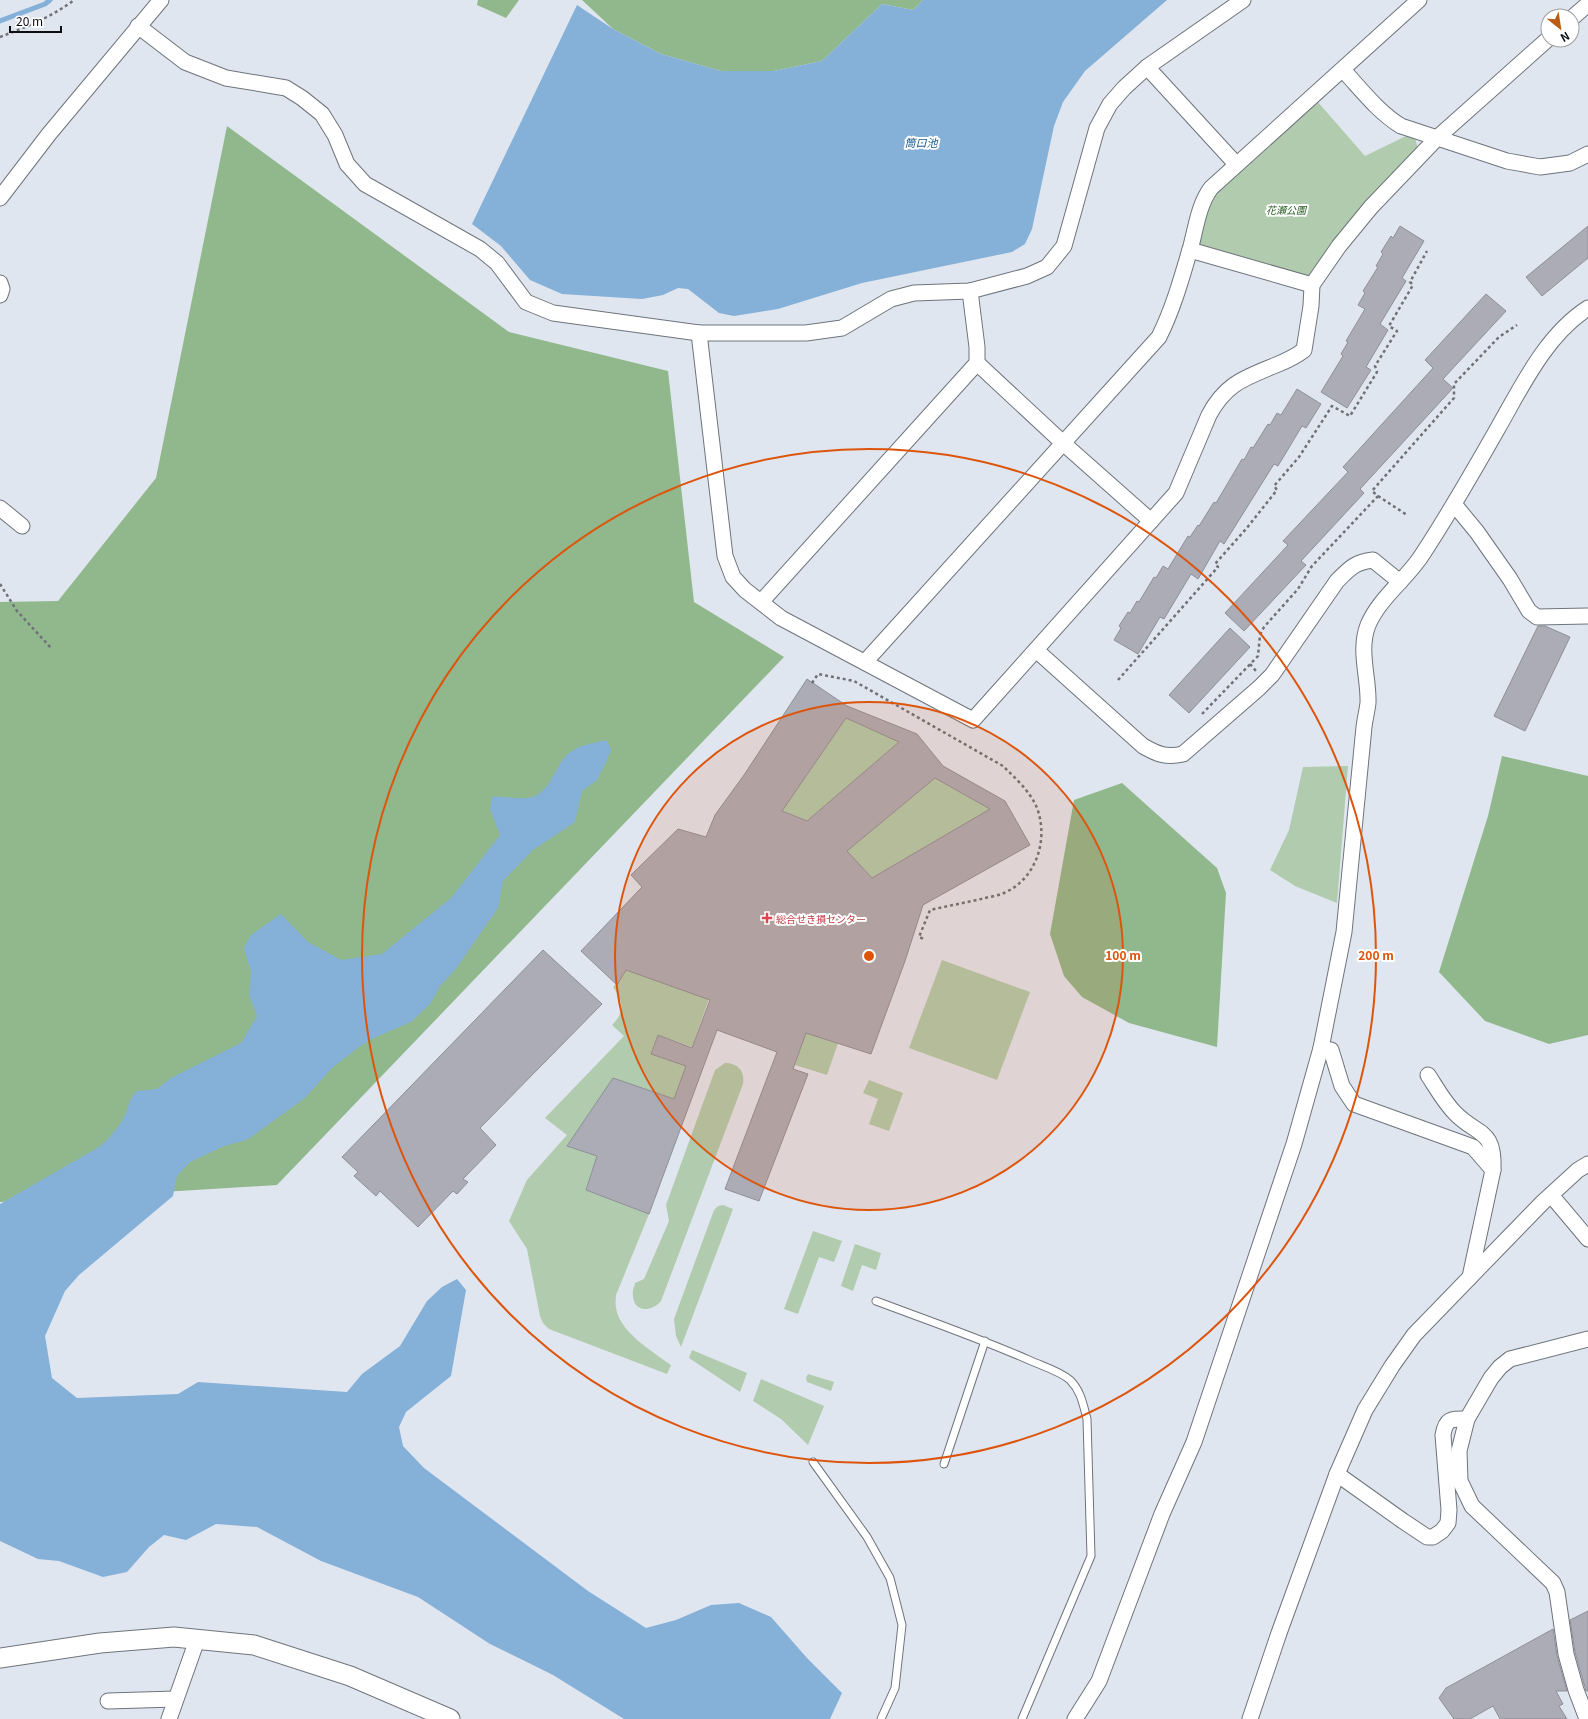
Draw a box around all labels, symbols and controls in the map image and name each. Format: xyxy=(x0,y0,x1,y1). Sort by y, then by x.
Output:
scale bar xyxy=(10,8,61,34)
north arrow xyxy=(1540,8,1580,48)
text: 20 m xyxy=(16,12,43,29)
text: N xyxy=(1558,29,1573,47)
water label: 筒口池 xyxy=(905,134,938,150)
park label: 花瀬公園 xyxy=(1266,202,1308,217)
place label: 総合せき損センター xyxy=(776,911,866,926)
marker: 総合せき損センター xyxy=(761,912,773,924)
text: 100 m xyxy=(1105,946,1141,963)
text: 200 m xyxy=(1358,946,1394,963)
centre of rings xyxy=(862,949,876,963)

